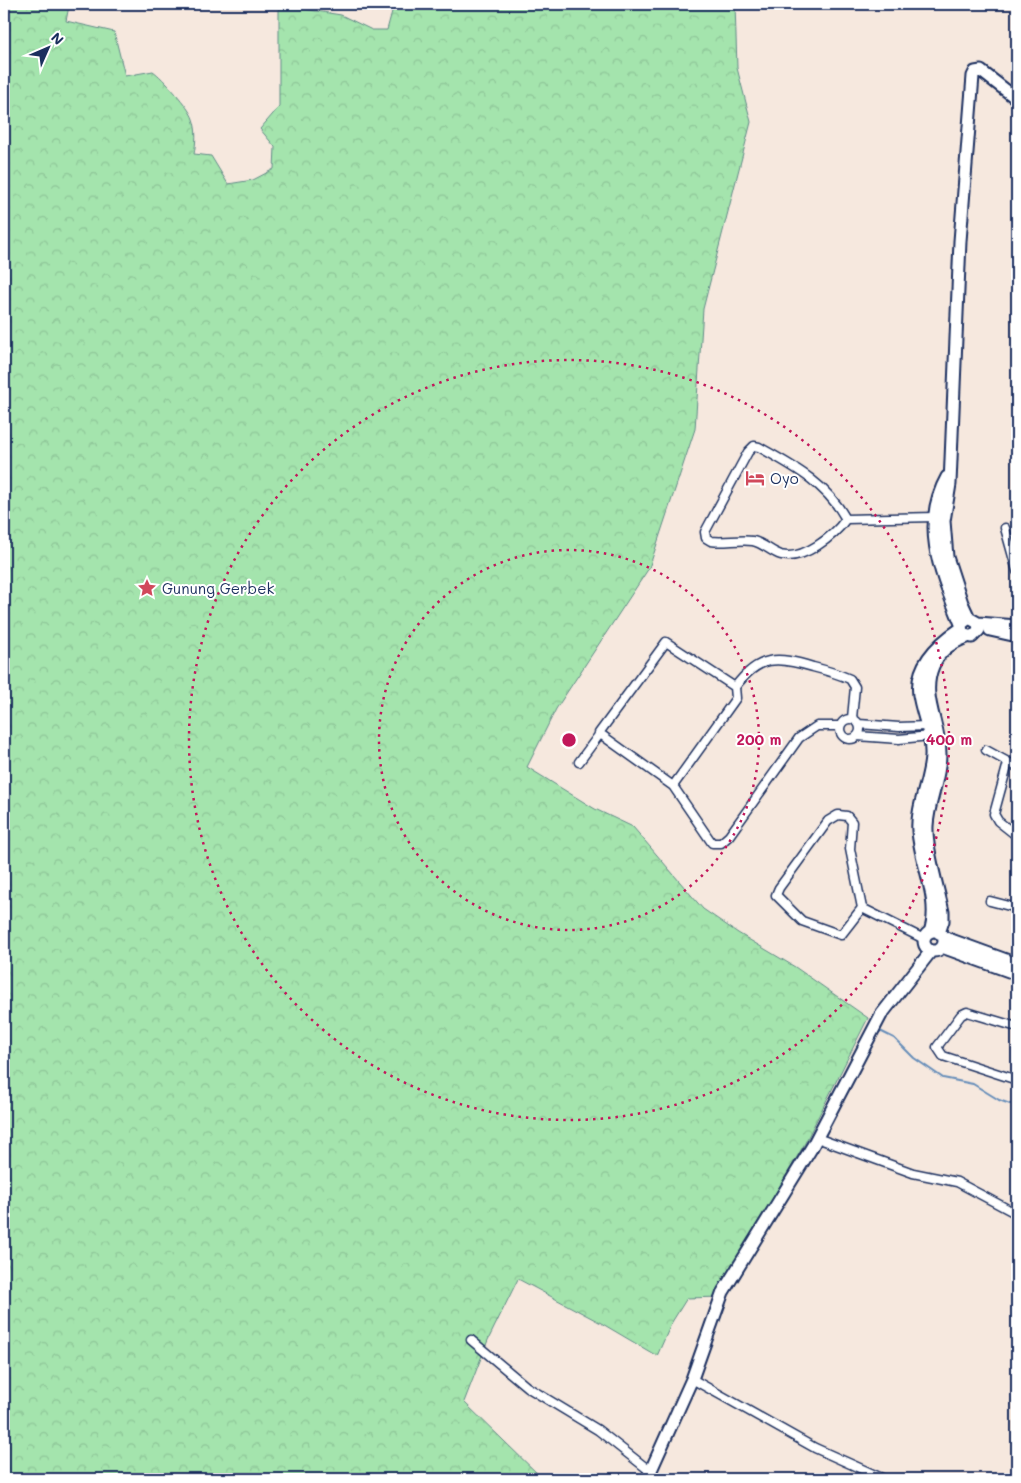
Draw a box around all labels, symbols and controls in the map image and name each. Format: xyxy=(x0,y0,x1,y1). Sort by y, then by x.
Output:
north arrow xyxy=(22,22,72,72)
text: N xyxy=(47,28,68,49)
hotel icon: Oyo xyxy=(744,467,766,489)
place label: Oyo xyxy=(770,468,799,488)
place icon: Gunung Gerbek xyxy=(136,577,158,599)
place label: Gunung Gerbek xyxy=(162,578,274,598)
text: 200 m xyxy=(737,729,782,749)
text: 400 m xyxy=(926,729,972,749)
centre of rings xyxy=(560,731,578,749)

